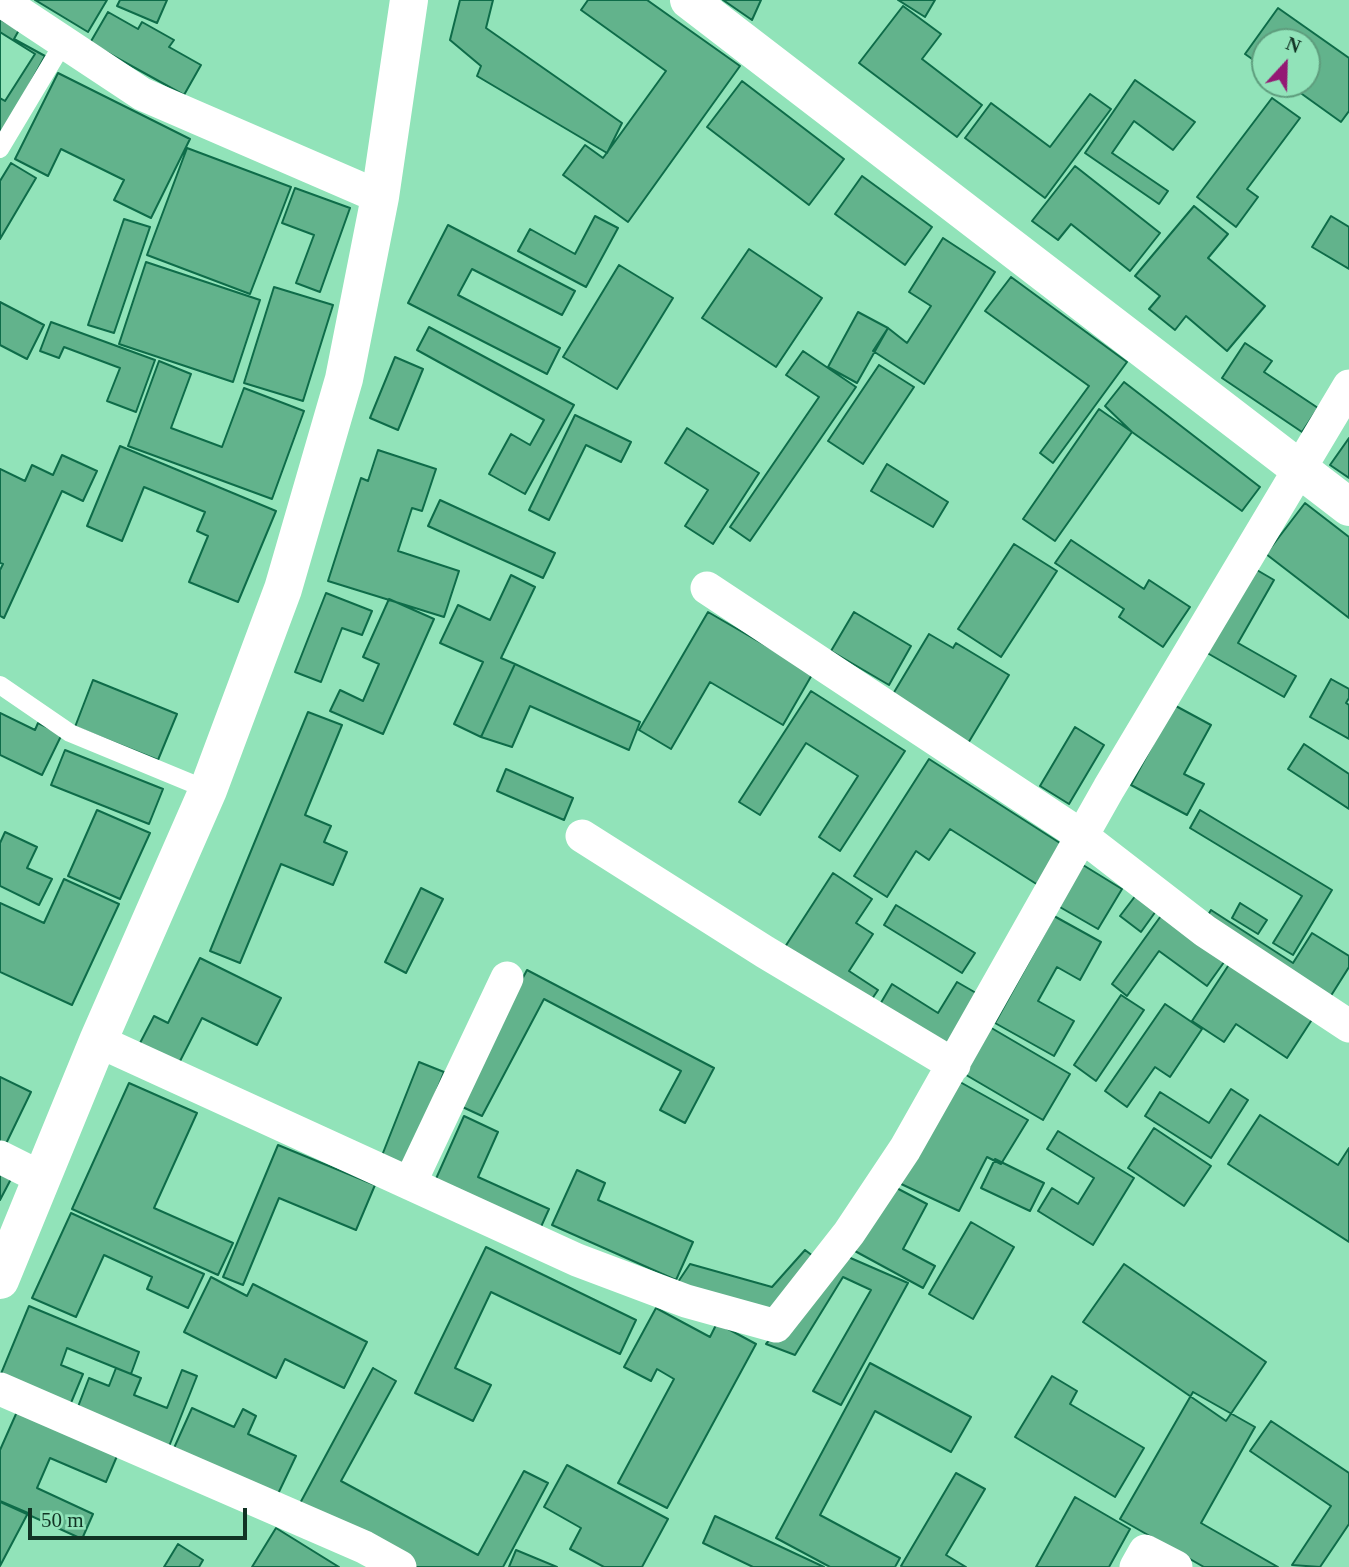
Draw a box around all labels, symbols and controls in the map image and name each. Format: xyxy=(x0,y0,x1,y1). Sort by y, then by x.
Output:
north arrow xyxy=(1251,28,1321,98)
text: N xyxy=(1283,33,1304,57)
scale bar xyxy=(32,1494,250,1538)
text: 50 m xyxy=(41,1508,84,1532)

